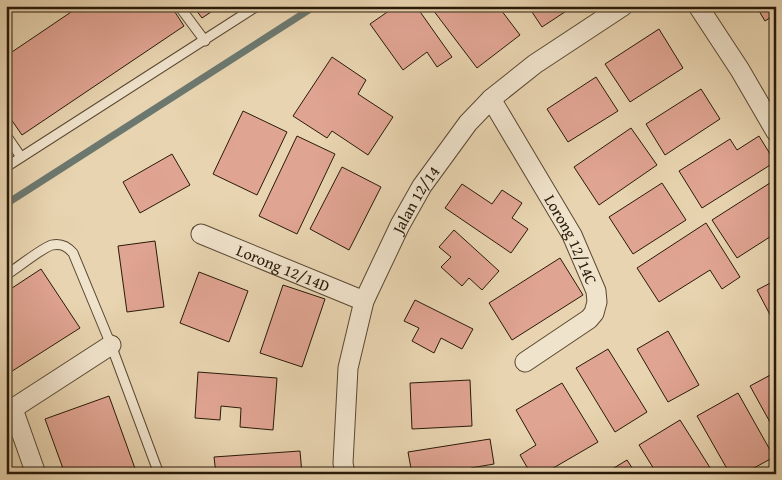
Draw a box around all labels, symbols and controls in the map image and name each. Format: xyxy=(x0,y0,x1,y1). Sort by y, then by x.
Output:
street label: Jalan 12/14 xyxy=(385,160,445,239)
street label: Lorong 12/14C xyxy=(539,190,604,288)
street label: Lorong 12/14D xyxy=(233,238,334,298)

